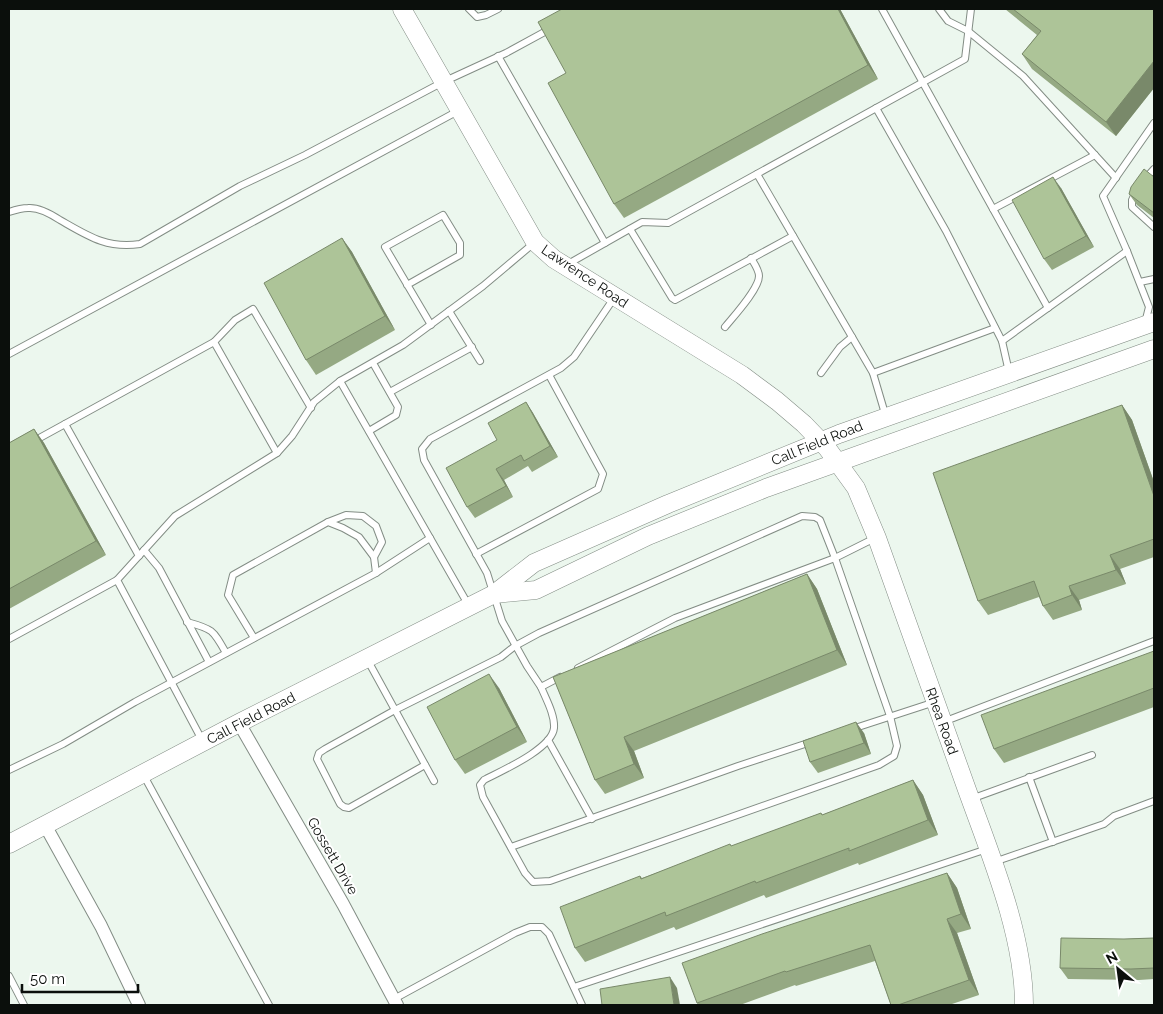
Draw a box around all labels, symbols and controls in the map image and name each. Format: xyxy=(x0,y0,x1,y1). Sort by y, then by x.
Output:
street label: Lawrence Road xyxy=(539,241,631,311)
street label: Call Field Road xyxy=(769,417,865,469)
street label: Rhea Road xyxy=(922,685,962,757)
street label: Call Field Road xyxy=(204,689,298,747)
street label: Gossett Drive xyxy=(304,815,362,897)
north arrow xyxy=(1093,944,1143,994)
text: N xyxy=(1103,948,1120,967)
scale bar xyxy=(22,962,139,994)
text: 50 m xyxy=(30,970,65,988)

